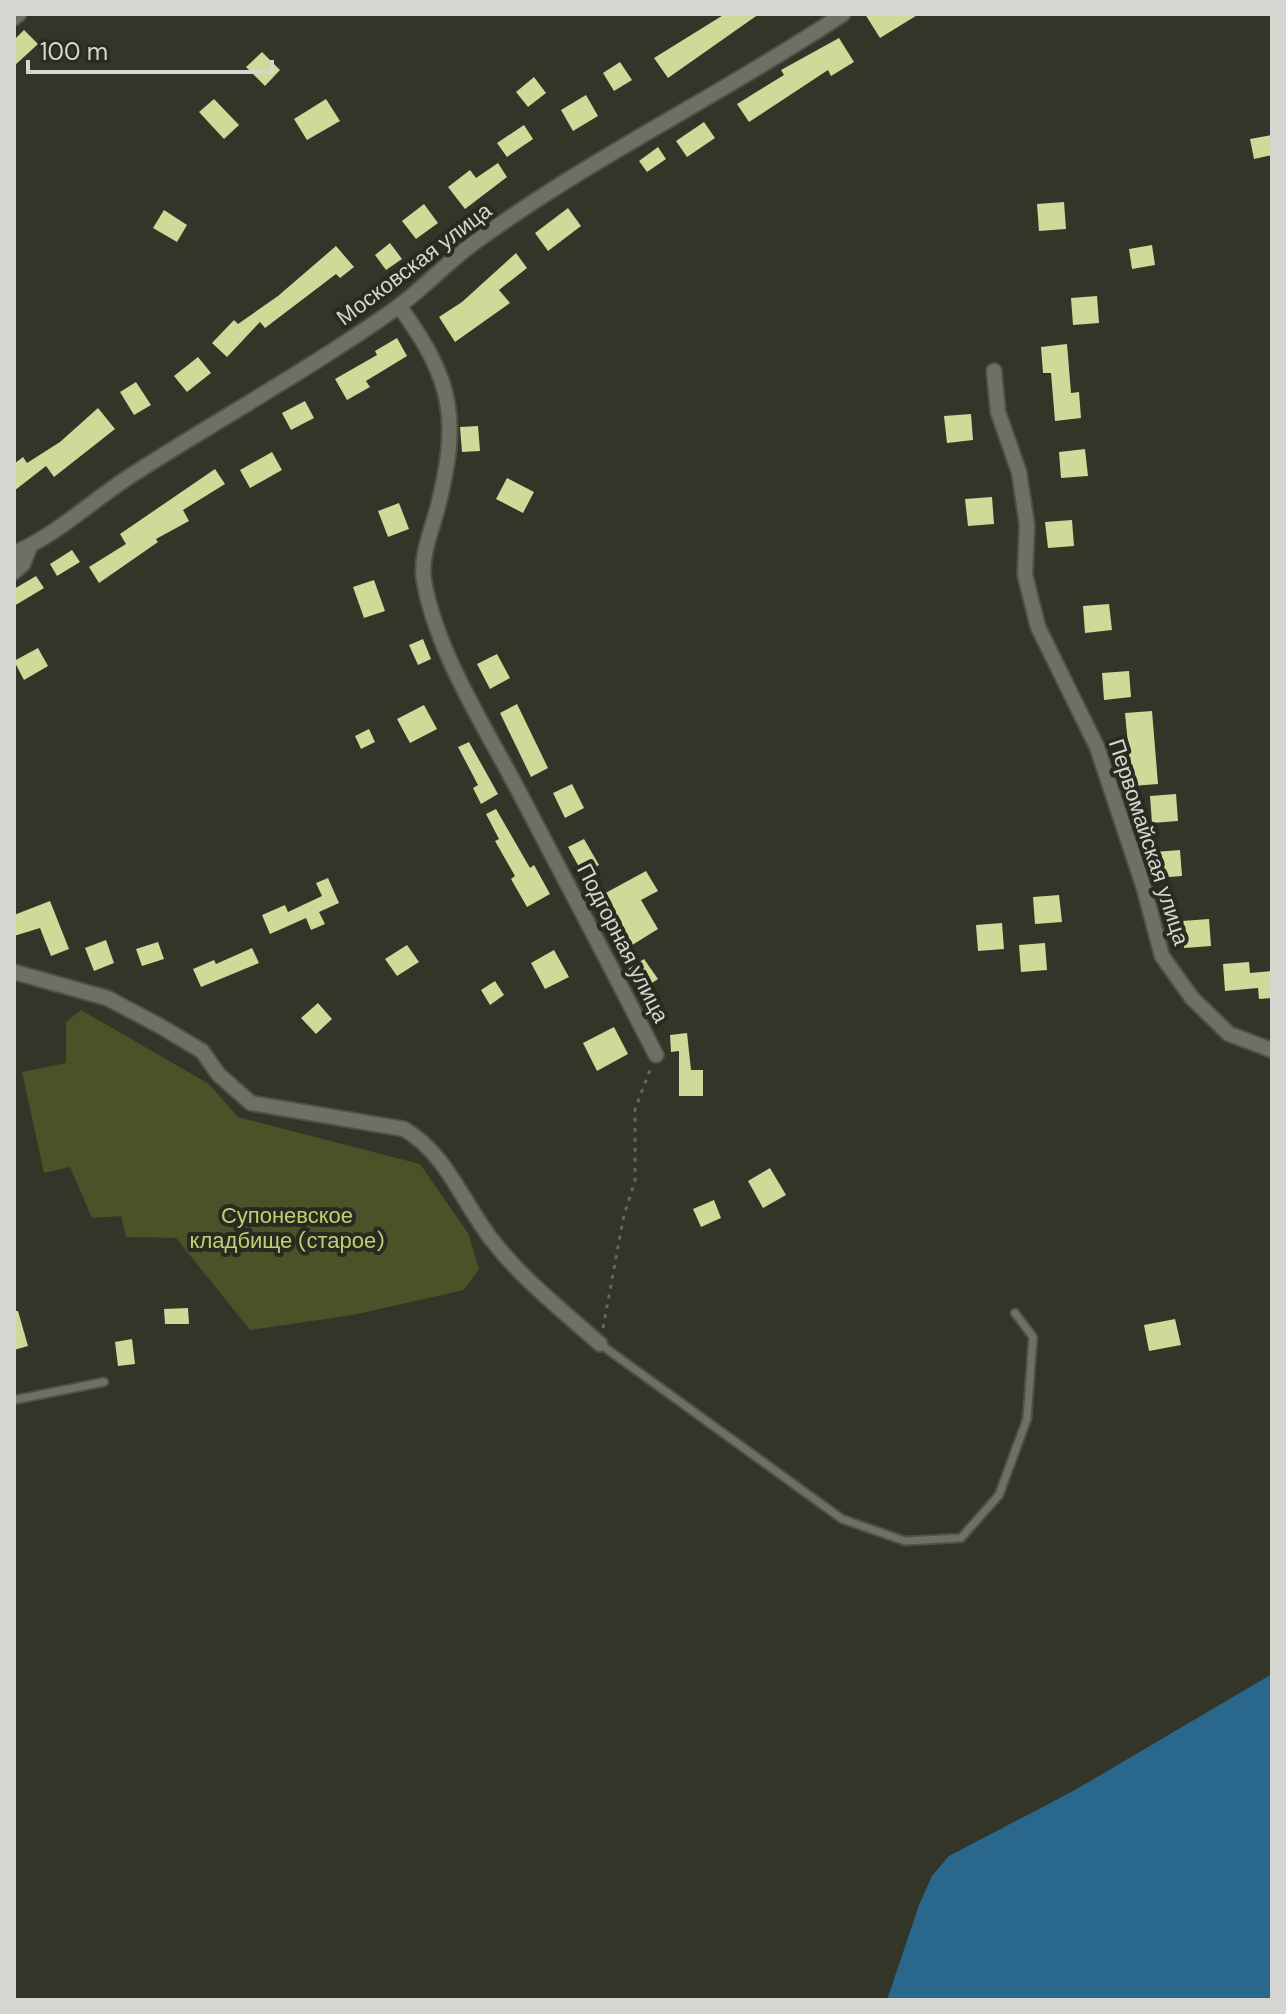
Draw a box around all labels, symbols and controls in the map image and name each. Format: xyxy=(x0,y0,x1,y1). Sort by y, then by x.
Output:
scale bar xyxy=(28,24,272,74)
text: 100 m xyxy=(40,36,108,67)
street label: Московская улица xyxy=(331,196,498,332)
street label: Первомайская улица xyxy=(1102,735,1196,950)
street label: Подгорная улица xyxy=(570,858,676,1028)
park label: Супоневское кладбище (старое) xyxy=(190,1201,384,1255)

